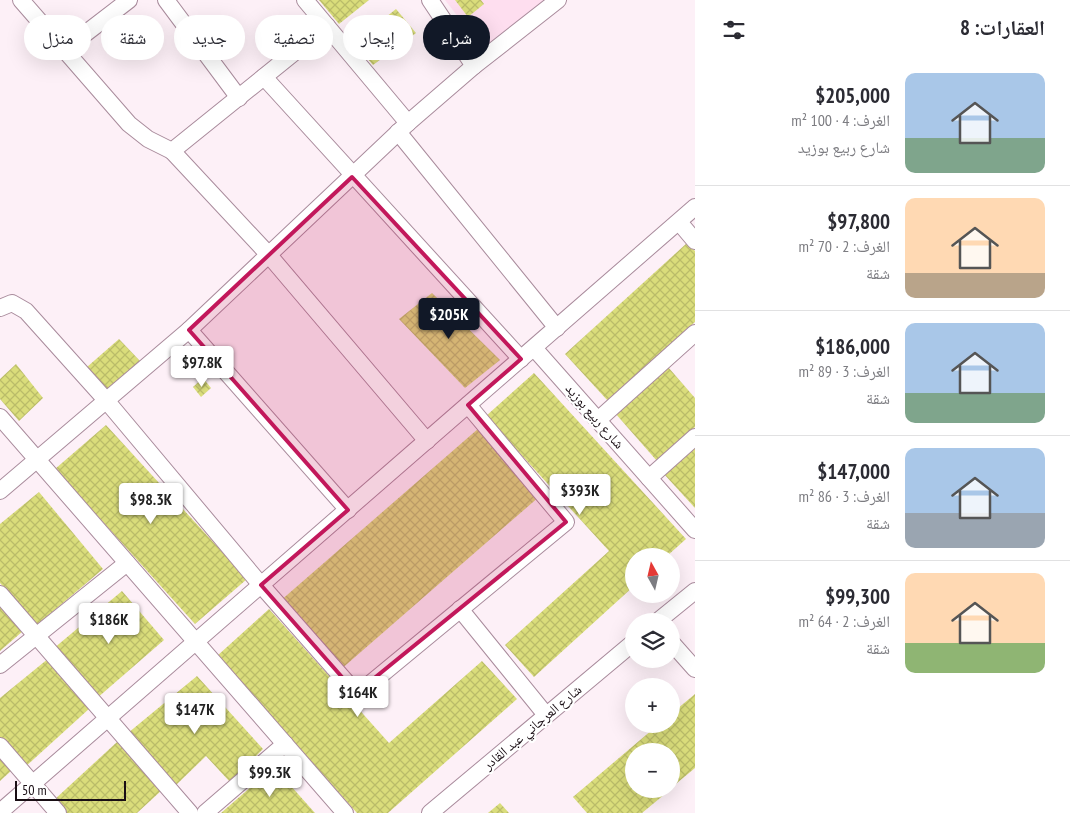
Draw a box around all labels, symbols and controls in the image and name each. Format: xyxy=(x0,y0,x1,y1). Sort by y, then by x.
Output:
text: العقارات: 8 xyxy=(960,14,1045,41)
chip: منزل xyxy=(24,15,91,60)
chip: شقة xyxy=(101,15,164,60)
chip: جديد xyxy=(174,15,245,60)
chip: تصفية xyxy=(255,15,333,60)
chip: إيجار xyxy=(343,15,413,60)
chip: شراء xyxy=(423,15,490,60)
icon: filters xyxy=(720,16,748,44)
text: $205,000 xyxy=(815,82,890,109)
icon: home xyxy=(945,93,1005,153)
text: الغرف: 4 · 100 m² xyxy=(791,110,890,130)
text: شارع ربيع بوزيد xyxy=(798,137,890,157)
text: $97,800 xyxy=(827,208,890,235)
icon: home xyxy=(945,218,1005,278)
text: الغرف: 2 · 70 m² xyxy=(799,236,890,256)
text: شقة xyxy=(866,263,890,283)
pin: $205K xyxy=(414,298,484,340)
text: $205K xyxy=(430,304,468,324)
text: $186,000 xyxy=(815,333,890,360)
icon: home xyxy=(945,343,1005,403)
pin: $97.8K xyxy=(161,346,243,388)
text: $97.8K xyxy=(182,352,222,372)
text: الغرف: 3 · 89 m² xyxy=(799,361,890,381)
street label: شارع ربيع بوزيد xyxy=(561,380,628,453)
text: شقة xyxy=(866,388,890,408)
text: $147,000 xyxy=(817,458,890,485)
icon: home xyxy=(945,468,1005,528)
pin: $393K xyxy=(545,474,615,516)
text: $393K xyxy=(561,480,599,500)
pin: $98.3K xyxy=(110,482,192,525)
text: الغرف: 3 · 86 m² xyxy=(799,486,890,506)
text: $98.3K xyxy=(130,489,172,509)
text: شقة xyxy=(866,513,890,533)
north arrow xyxy=(625,548,680,602)
map controls xyxy=(625,548,680,798)
text: $99,300 xyxy=(825,583,890,610)
icon: home xyxy=(945,593,1005,653)
pin: $186K xyxy=(74,602,144,645)
text: $186K xyxy=(90,609,128,629)
text: الغرف: 2 · 64 m² xyxy=(799,611,890,631)
button: layers xyxy=(625,613,680,668)
text: شقة xyxy=(866,638,890,658)
pin: $164K xyxy=(323,676,393,718)
button: + xyxy=(625,678,680,733)
street label: شارع العرجاني عبد القادر xyxy=(478,680,587,776)
text: $164K xyxy=(339,682,377,702)
pin: $147K xyxy=(160,692,230,735)
text: $147K xyxy=(176,699,214,719)
button: − xyxy=(625,743,680,798)
pin: $99.3K xyxy=(229,756,311,798)
text: $99.3K xyxy=(249,762,291,782)
scale bar xyxy=(15,778,126,801)
text: 50 m xyxy=(22,781,47,799)

